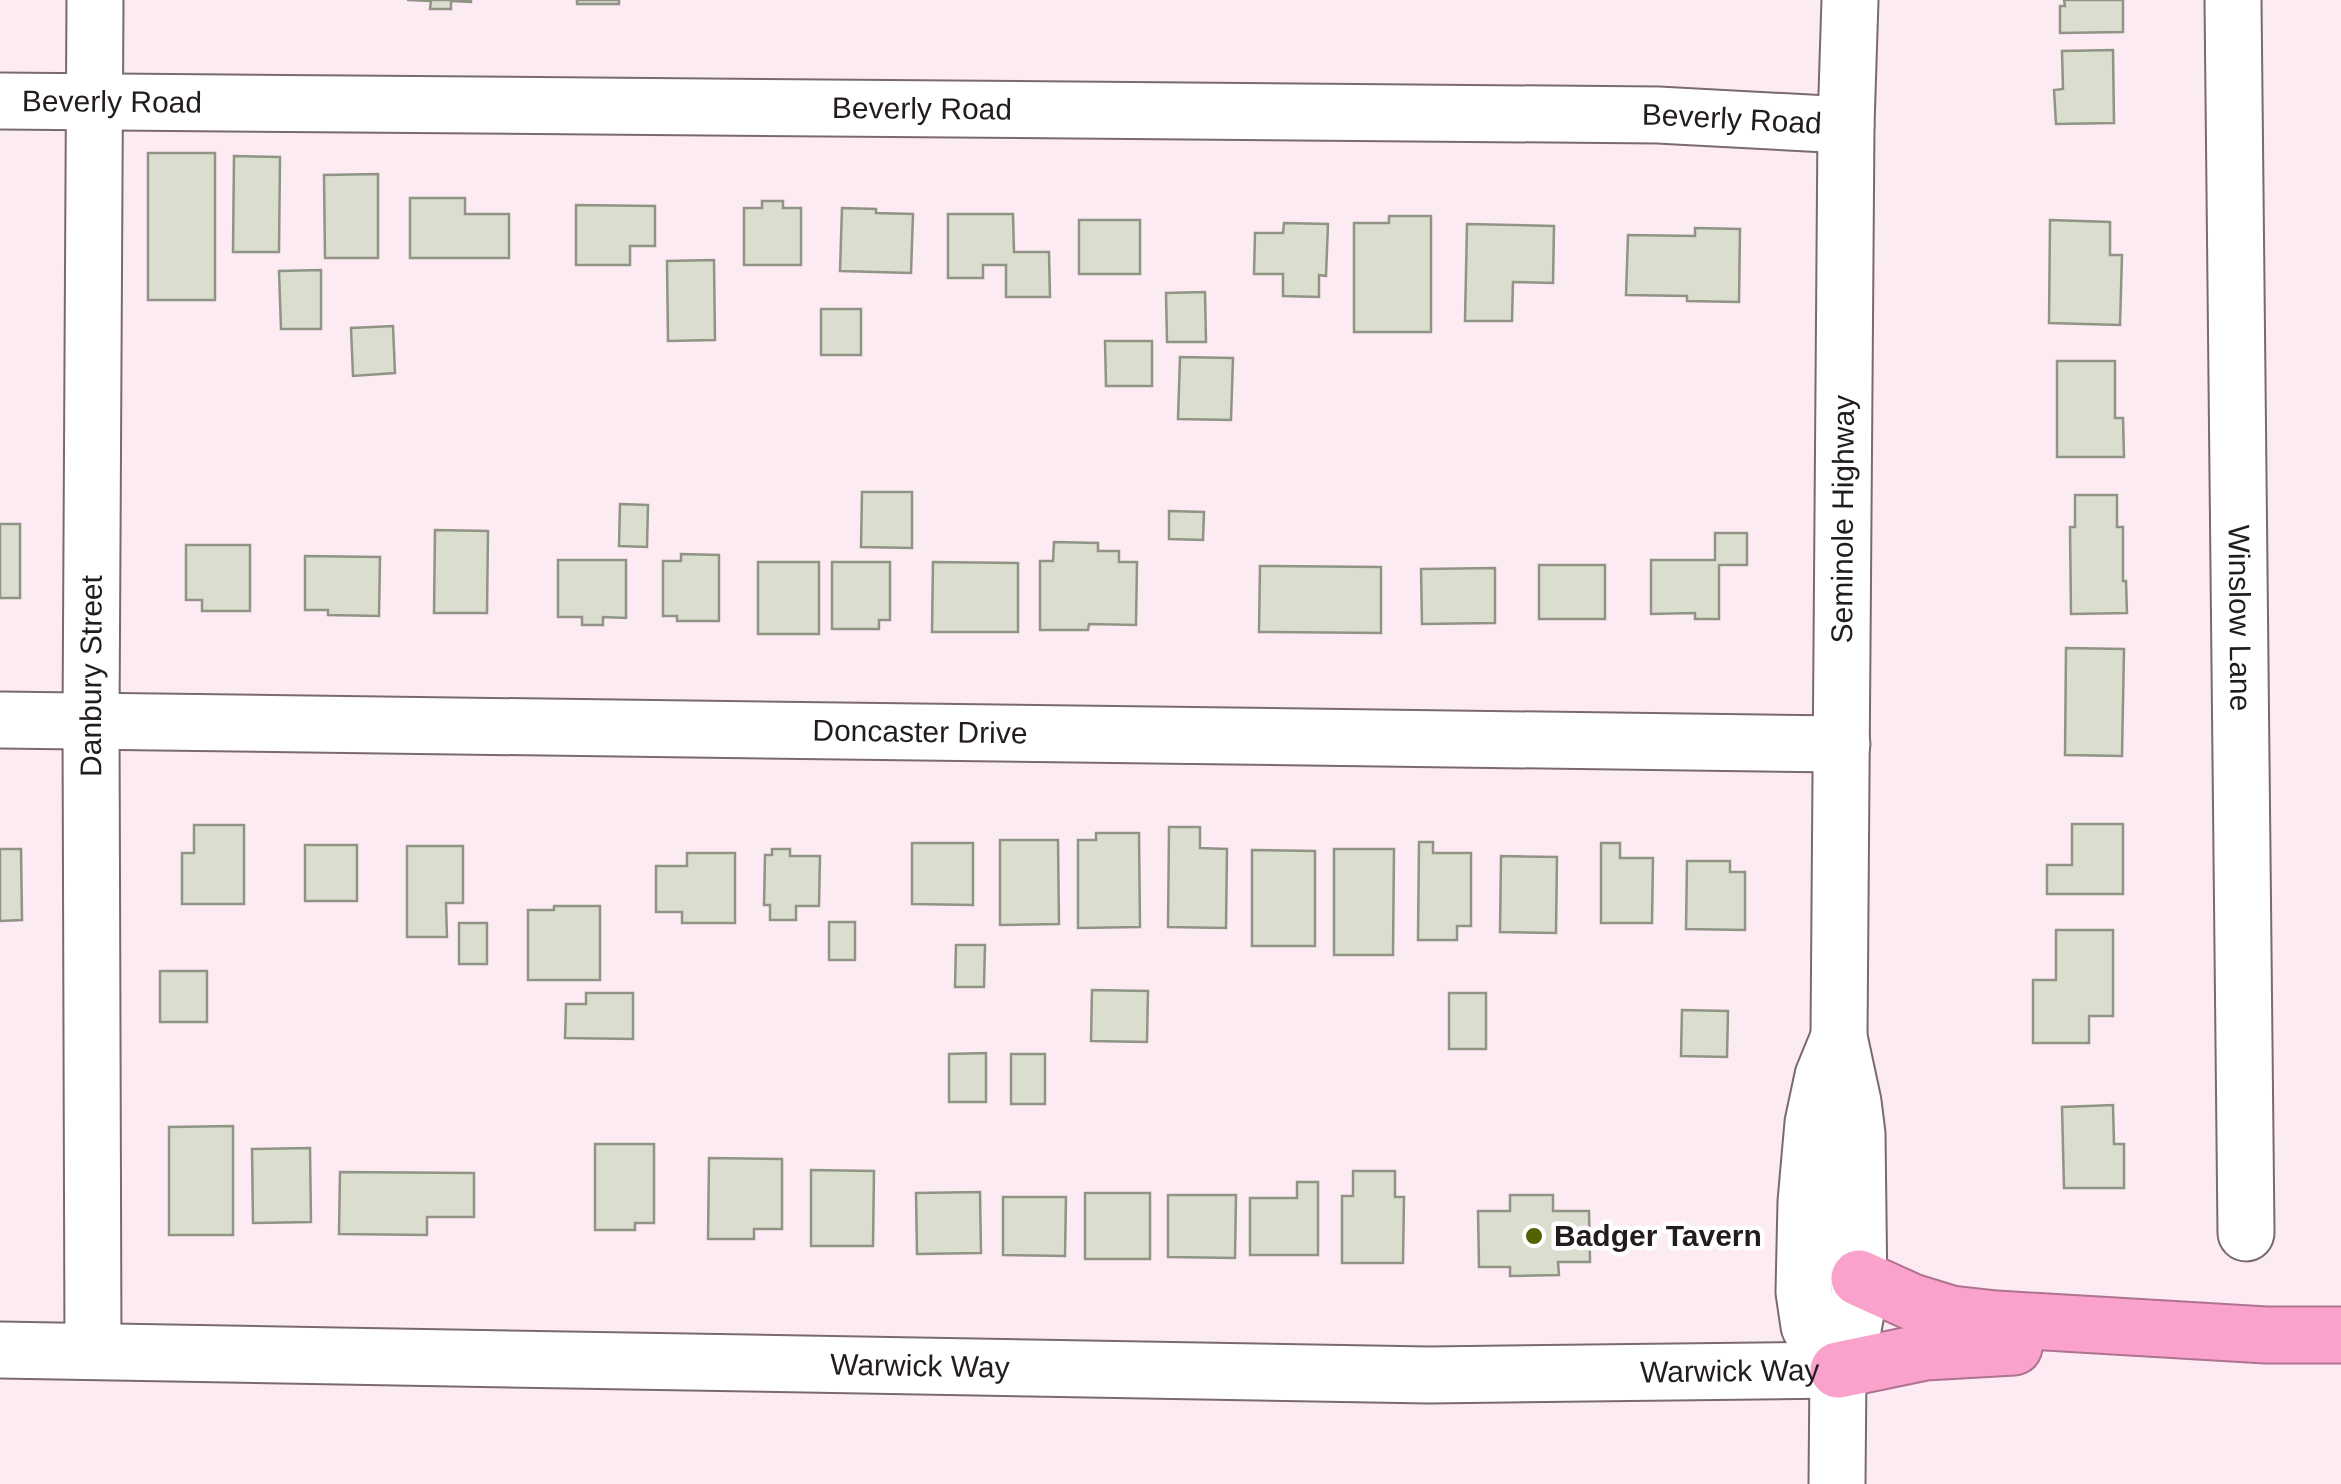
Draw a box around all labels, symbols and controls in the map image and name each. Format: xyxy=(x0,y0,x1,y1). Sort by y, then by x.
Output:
street label: Beverly Road xyxy=(22,84,202,119)
street label: Beverly Road xyxy=(832,91,1012,126)
street label: Beverly Road xyxy=(1642,98,1823,140)
street label: Seminole Highway xyxy=(1825,395,1860,643)
street label: Winslow Lane xyxy=(2223,524,2257,712)
street label: Danbury Street xyxy=(74,574,108,777)
street label: Doncaster Drive xyxy=(812,714,1028,749)
place label: Badger Tavern xyxy=(1554,1219,1762,1252)
marker: Badger Tavern xyxy=(1523,1225,1545,1247)
street label: Warwick Way xyxy=(830,1348,1010,1384)
street label: Warwick Way xyxy=(1640,1353,1820,1388)

